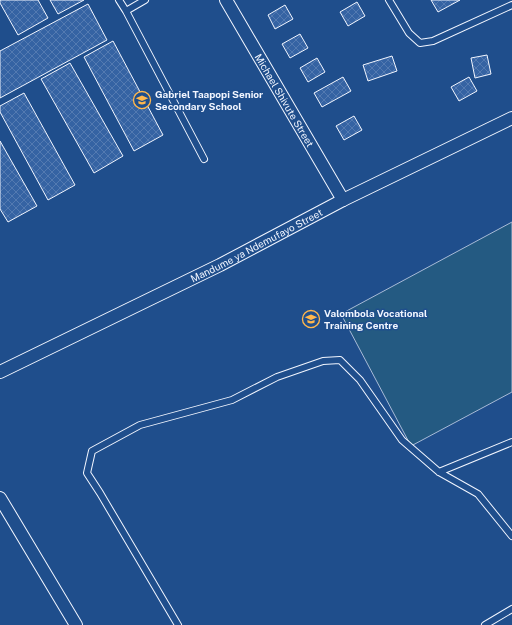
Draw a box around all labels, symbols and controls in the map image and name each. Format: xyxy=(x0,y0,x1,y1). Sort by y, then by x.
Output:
street label: Michael Shivute Street xyxy=(253,51,317,149)
place label: Gabriel Taapopi Senior Secondary School xyxy=(155,88,263,112)
school or university icon: Gabriel Taapopi Senior Secondary School xyxy=(132,90,152,110)
street label: Mandume ya Ndemufayo Street xyxy=(188,206,325,285)
place label: Valombola Vocational Training Centre xyxy=(324,307,427,331)
school or university icon: Valombola Vocational Training Centre xyxy=(301,309,321,329)

